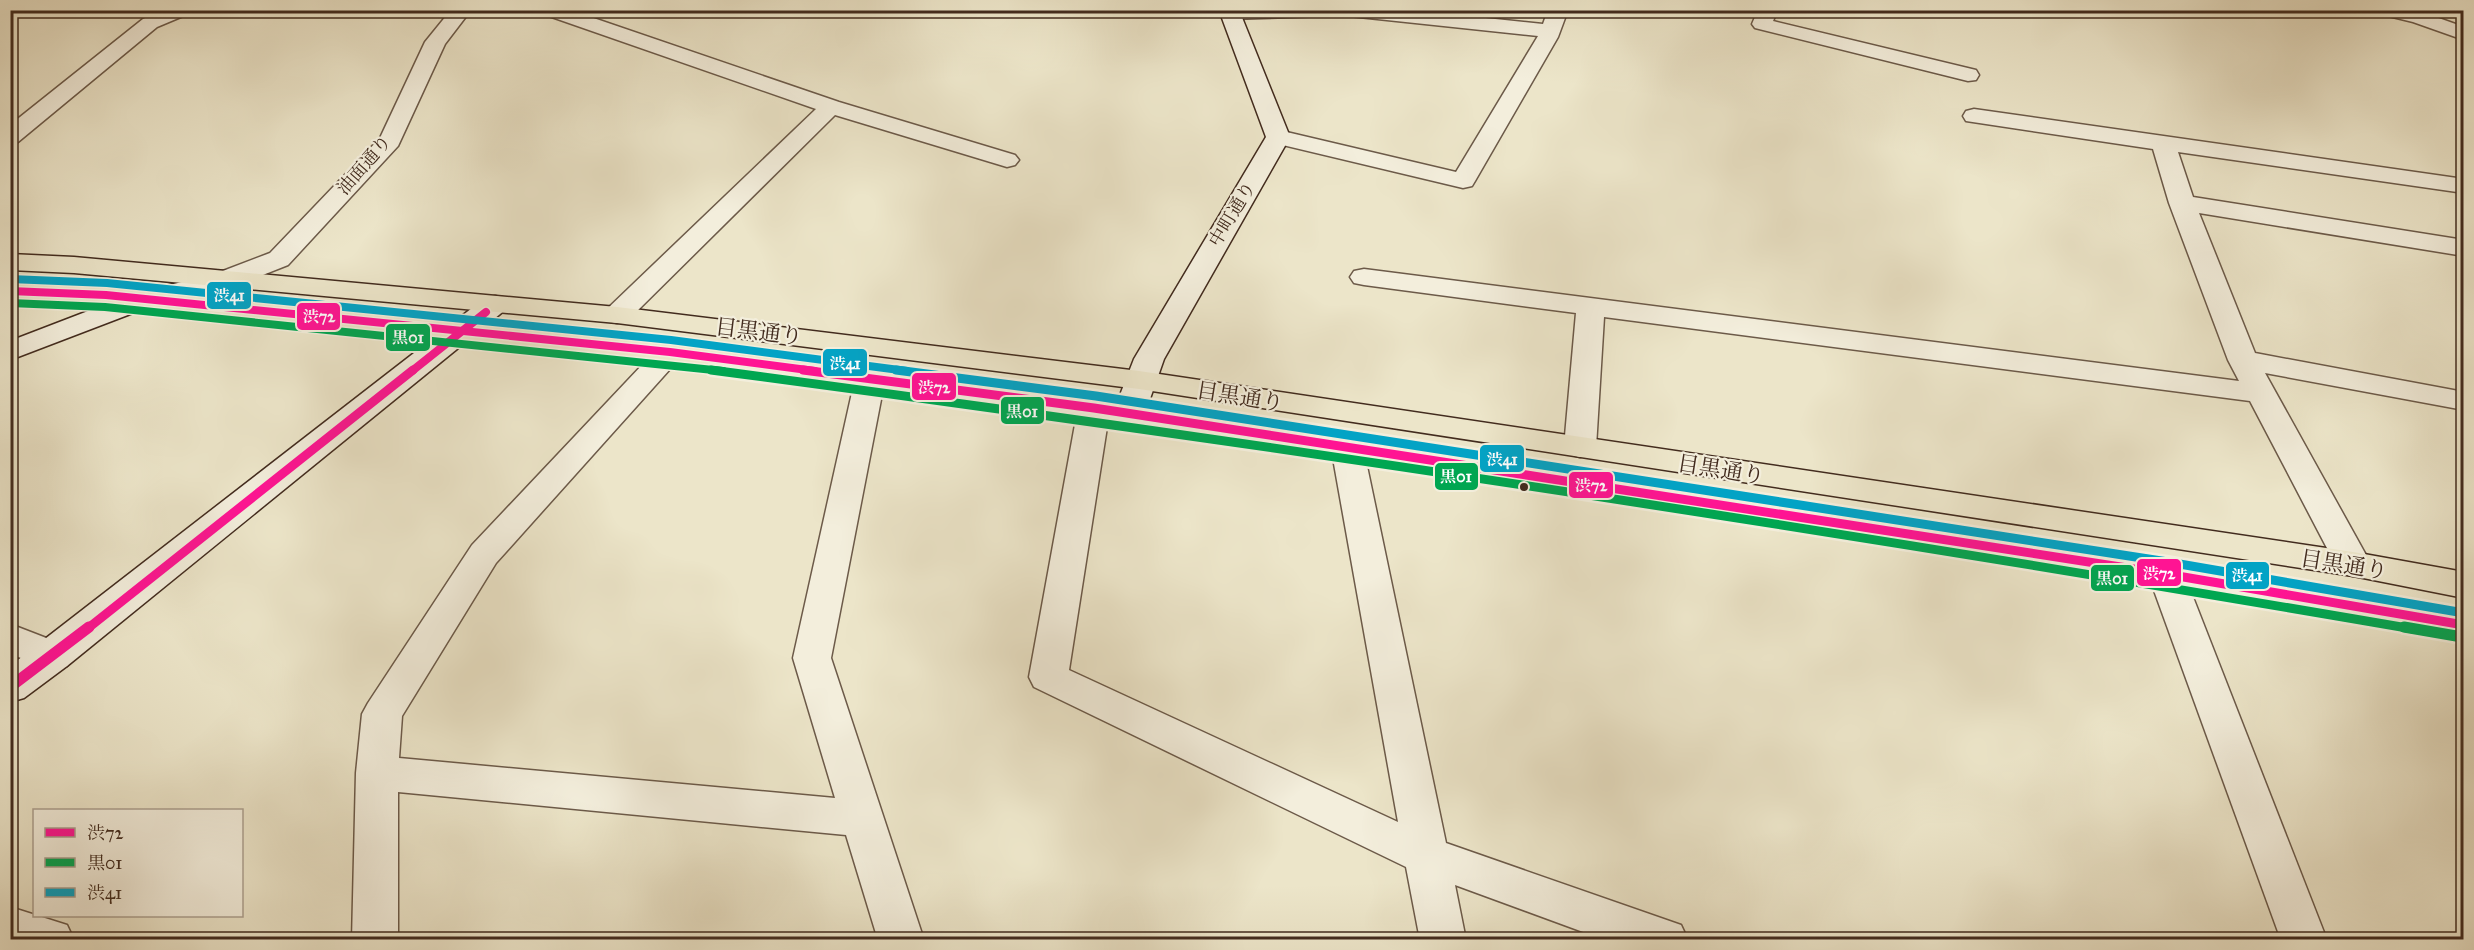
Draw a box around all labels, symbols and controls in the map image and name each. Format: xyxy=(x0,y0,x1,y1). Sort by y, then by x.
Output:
street label: 油面通り xyxy=(332,131,396,199)
street label: 中町通り xyxy=(1204,177,1260,251)
line badge: 渋41 xyxy=(206,281,252,310)
text: 渋41 xyxy=(213,286,245,306)
line badge: 渋72 xyxy=(296,302,341,331)
text: 渋72 xyxy=(303,307,336,326)
street label: 目黒通り xyxy=(714,313,804,350)
line badge: 黒01 xyxy=(385,323,431,352)
text: 黒01 xyxy=(392,328,424,347)
line badge: 渋41 xyxy=(822,348,868,377)
text: 渋41 xyxy=(829,354,861,374)
line badge: 渋72 xyxy=(911,372,957,401)
street label: 目黒通り xyxy=(1194,376,1285,417)
text: 渋72 xyxy=(918,378,951,397)
line badge: 黒01 xyxy=(1000,396,1045,425)
text: 黒01 xyxy=(1006,402,1038,421)
line badge: 渋41 xyxy=(1479,444,1525,473)
street label: 目黒通り xyxy=(1675,449,1766,490)
text: 渋41 xyxy=(1486,450,1518,470)
line badge: 黒01 xyxy=(1434,462,1479,491)
text: 黒01 xyxy=(1440,467,1472,486)
line badge: 渋72 xyxy=(1568,471,1614,499)
text: 渋72 xyxy=(1575,476,1608,495)
unlabelled marker xyxy=(1518,481,1530,493)
street label: 目黒通り xyxy=(2298,544,2389,585)
line badge: 渋72 xyxy=(2136,558,2182,587)
line badge: 渋41 xyxy=(2225,561,2270,590)
line badge: 黒01 xyxy=(2090,564,2135,592)
text: 渋72 xyxy=(2143,564,2176,583)
text: 渋41 xyxy=(2231,566,2263,586)
text: 黒01 xyxy=(2096,569,2128,588)
legend xyxy=(33,809,243,917)
text: 渋72 xyxy=(87,822,124,844)
text: 黒01 xyxy=(87,852,122,874)
text: 渋41 xyxy=(87,882,122,904)

